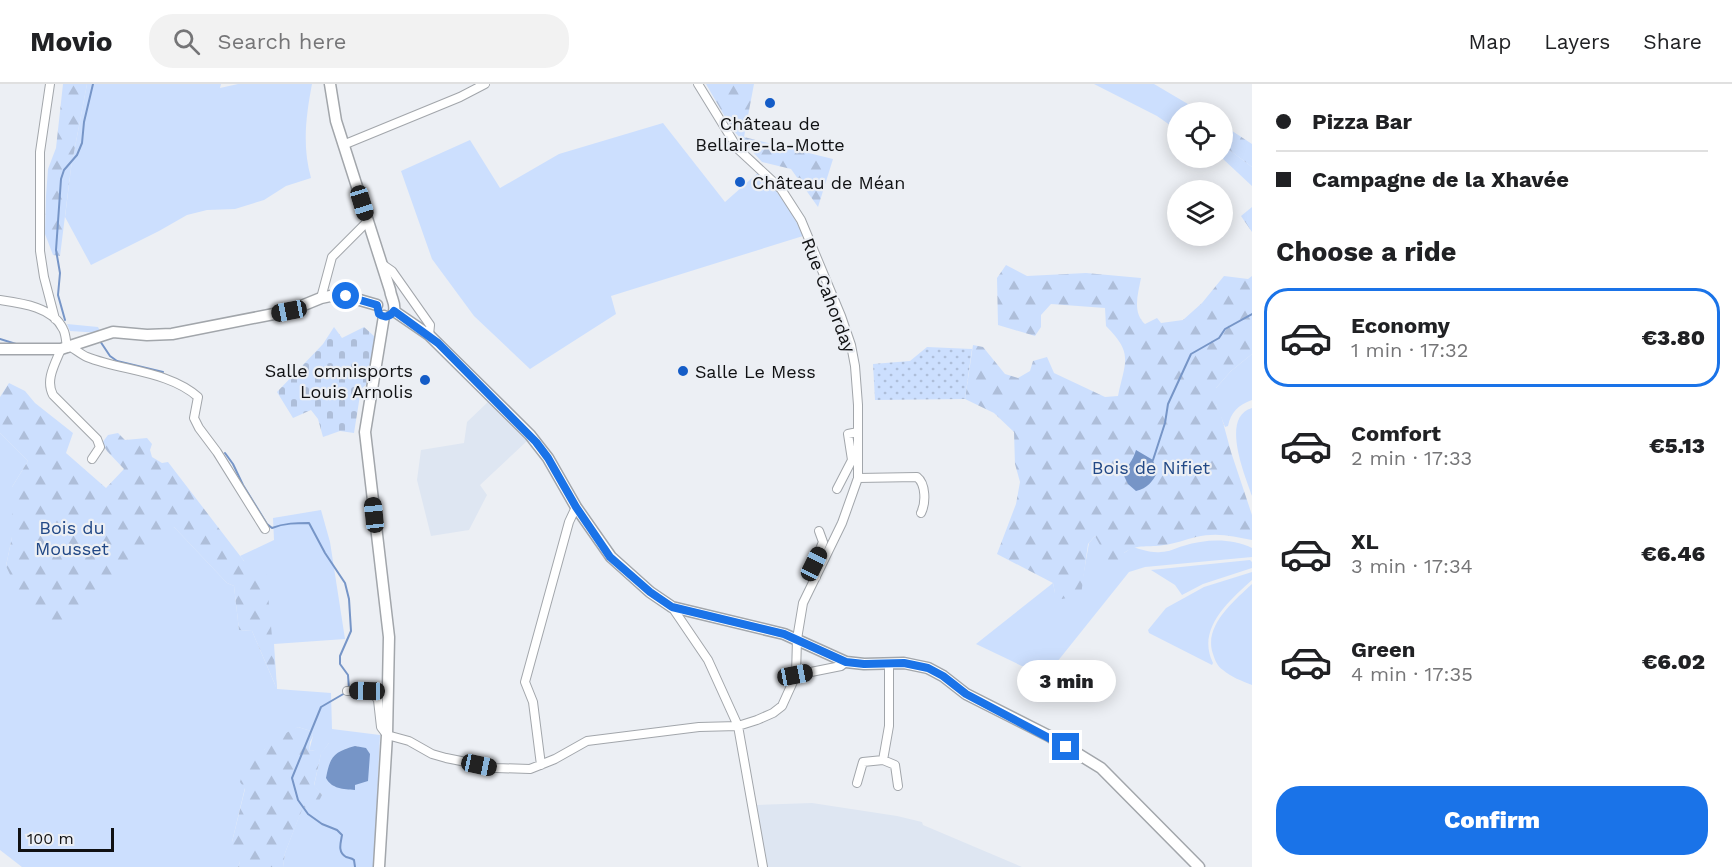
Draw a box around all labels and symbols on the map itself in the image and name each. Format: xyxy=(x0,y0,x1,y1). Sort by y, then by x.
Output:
marker: Château de Bellaire-la-Motte xyxy=(763,96,777,110)
place label: Château de Bellaire-la-Motte xyxy=(695,113,845,155)
place label: Château de Méan xyxy=(752,172,905,193)
marker: Château de Méan xyxy=(733,175,747,189)
car xyxy=(348,183,376,223)
street label: Rue Cahorday xyxy=(797,235,861,356)
route start xyxy=(332,282,359,309)
car xyxy=(270,299,308,323)
place label: Salle omnisports Louis Arnolis xyxy=(265,360,413,402)
place label: Salle Le Mess xyxy=(695,361,816,382)
marker: Salle Le Mess xyxy=(676,364,690,378)
marker: Salle omnisports Louis Arnolis xyxy=(418,373,432,387)
park label: Bois de Nifiet xyxy=(1092,457,1211,478)
car xyxy=(363,496,385,534)
park label: Bois du Mousset xyxy=(35,517,109,559)
car xyxy=(798,544,830,584)
callout: 3 min xyxy=(1016,660,1116,702)
car xyxy=(776,663,814,687)
car xyxy=(349,682,385,700)
route end xyxy=(1052,733,1079,760)
car xyxy=(460,752,498,778)
scale bar xyxy=(18,825,114,852)

